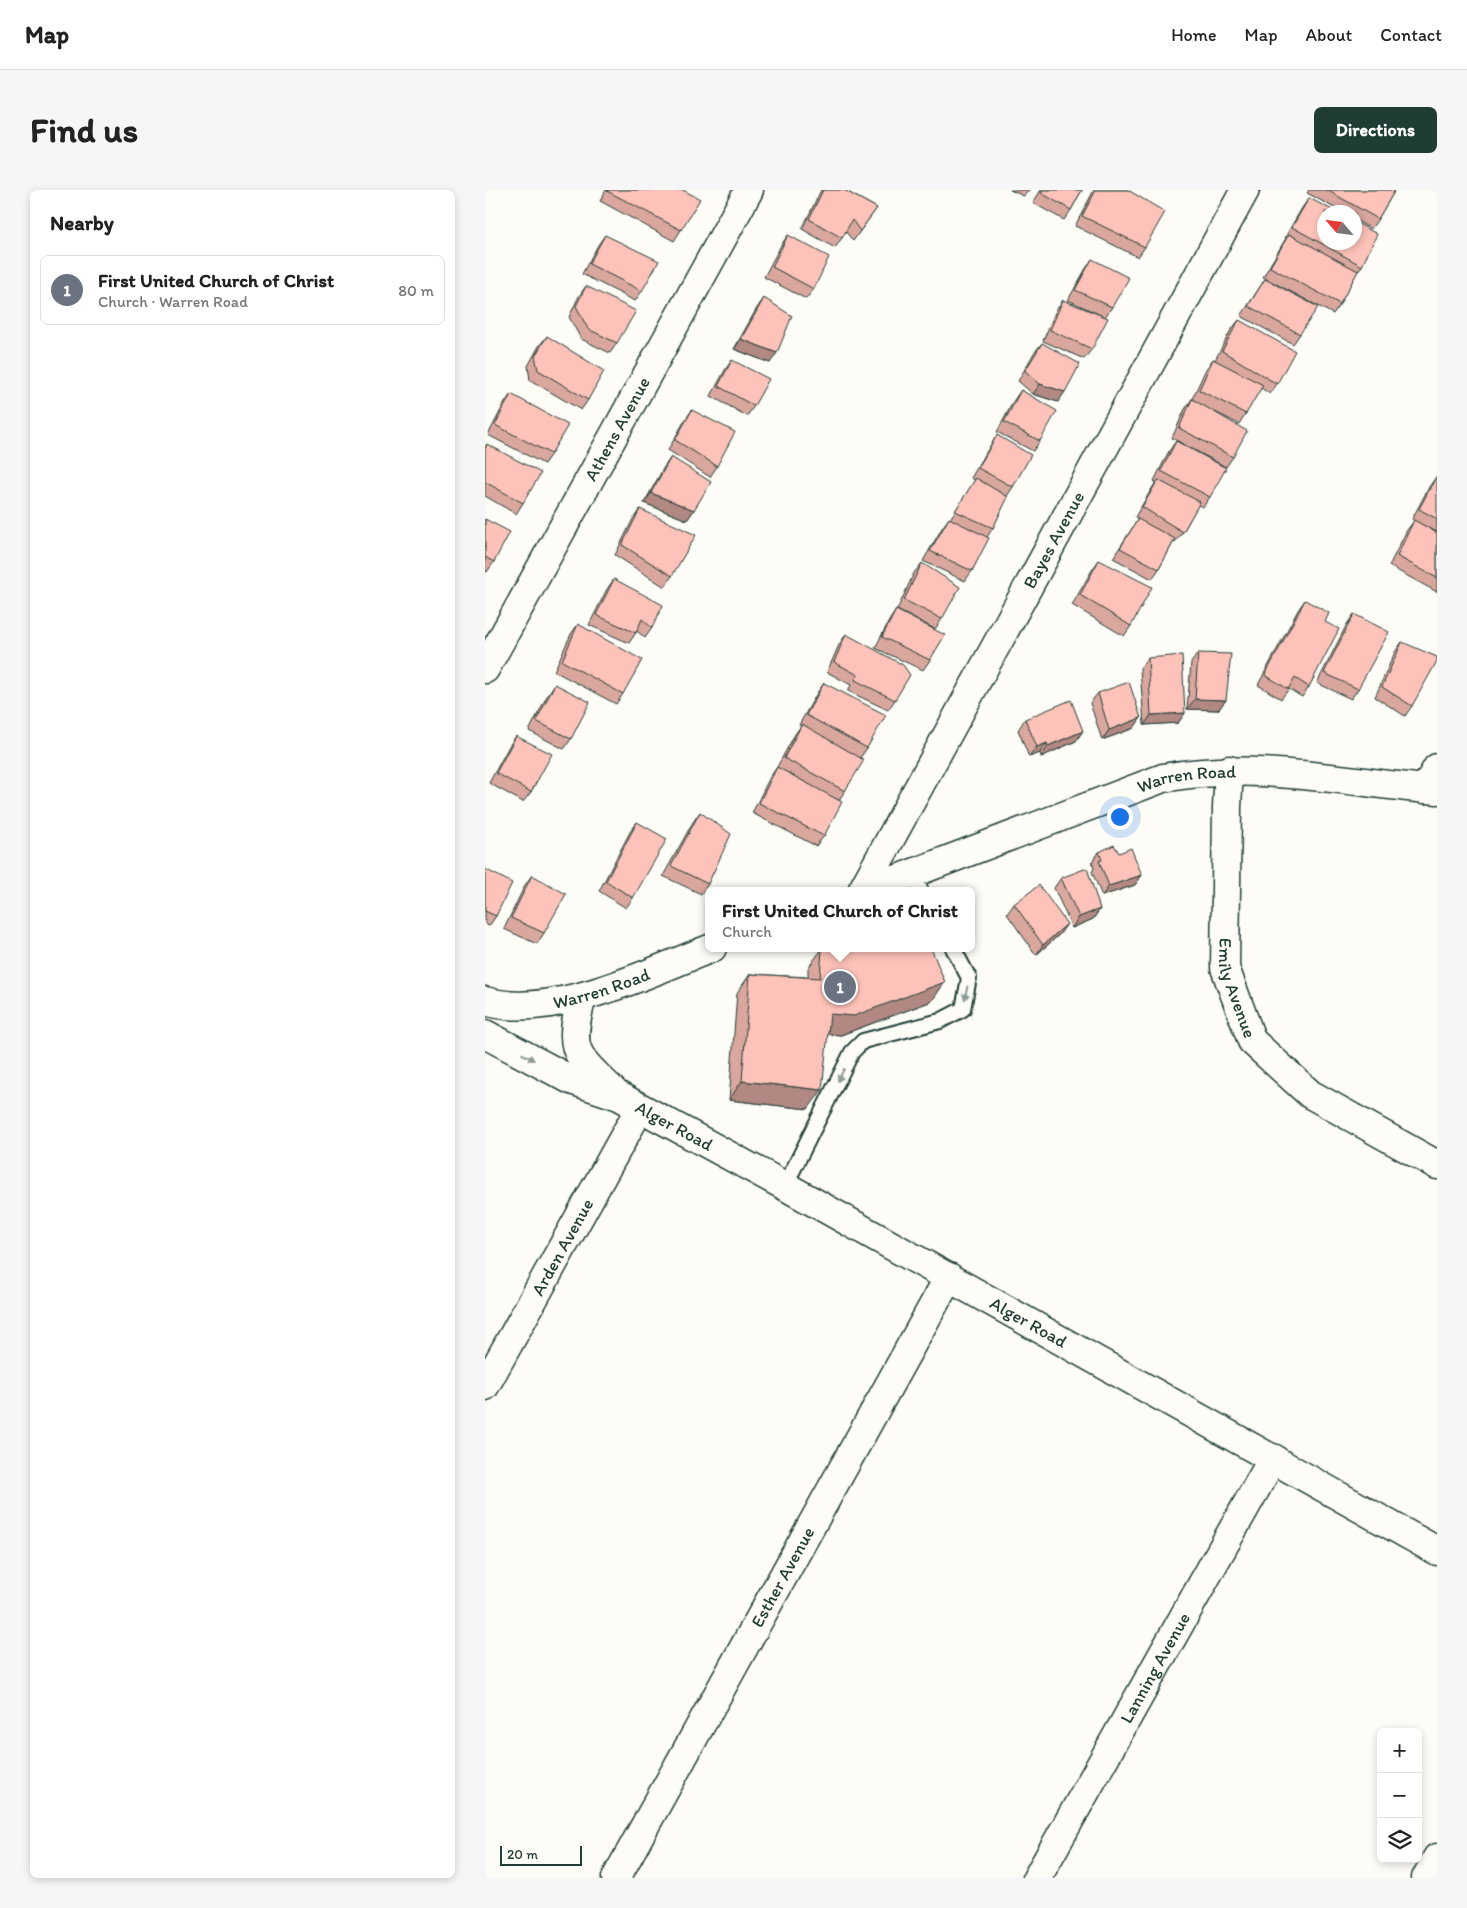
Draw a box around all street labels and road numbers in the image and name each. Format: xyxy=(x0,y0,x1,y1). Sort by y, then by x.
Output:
street label: Athens Avenue xyxy=(580,373,655,485)
street label: Bayes Avenue xyxy=(1018,488,1089,592)
street label: Warren Road xyxy=(1134,761,1236,798)
street label: Emily Avenue xyxy=(1214,938,1261,1041)
street label: Warren Road xyxy=(551,963,653,1014)
street label: Alger Road xyxy=(632,1096,717,1156)
street label: Arden Avenue xyxy=(527,1195,598,1300)
street label: Alger Road xyxy=(986,1292,1071,1353)
street label: Esther Avenue xyxy=(746,1523,819,1631)
street label: Lanning Avenue xyxy=(1115,1609,1195,1727)

